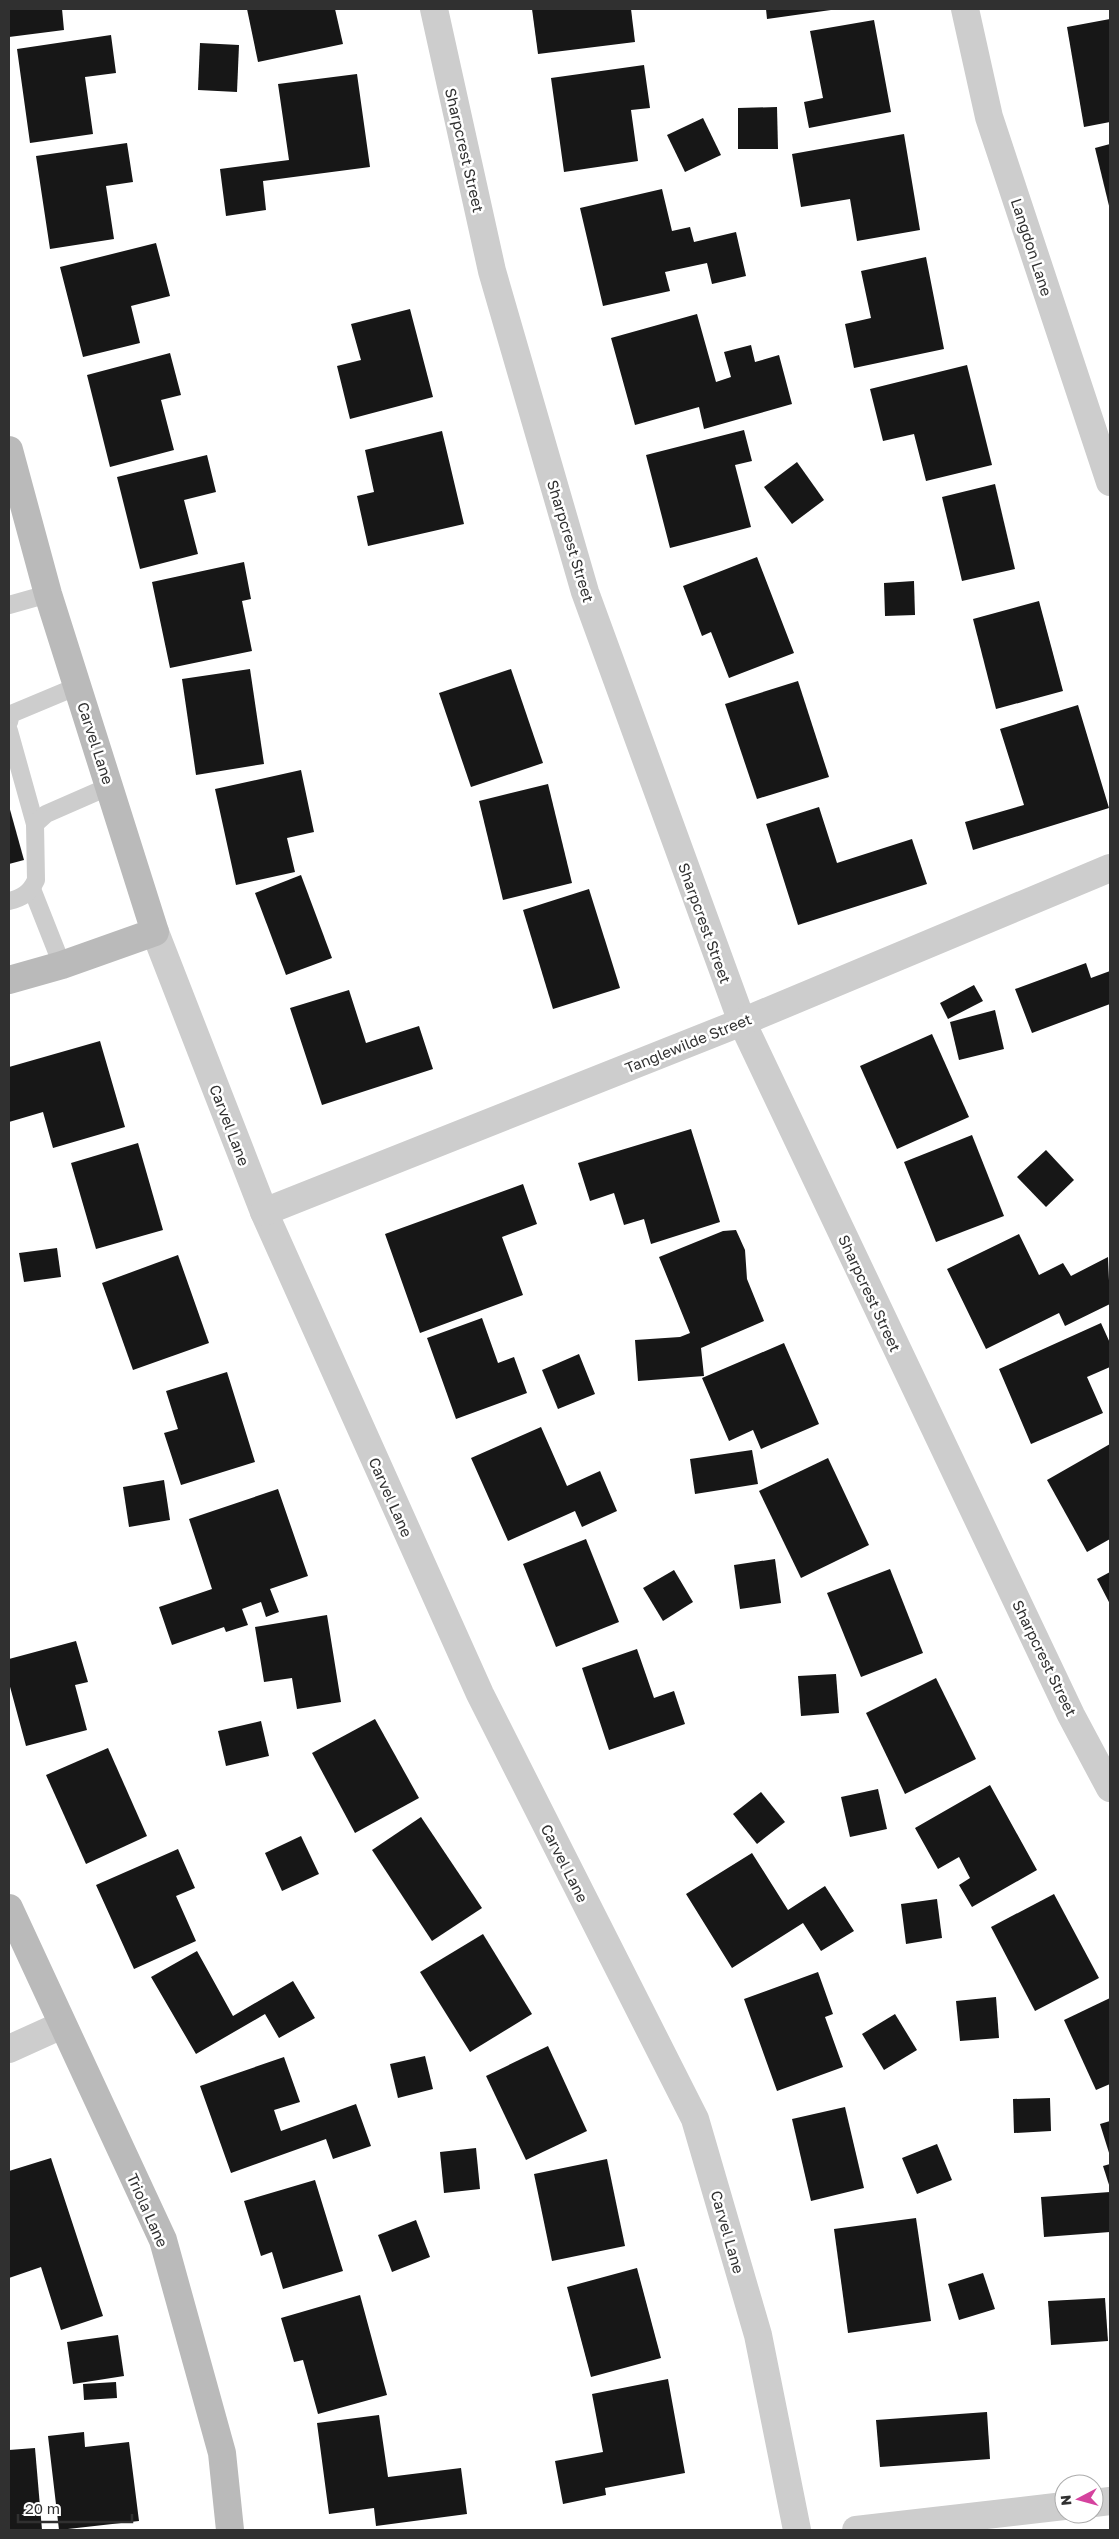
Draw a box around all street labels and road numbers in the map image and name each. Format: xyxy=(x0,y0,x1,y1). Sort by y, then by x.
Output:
street label: Sharpcrest Street xyxy=(442,86,488,214)
street label: Langdon Lane xyxy=(1008,196,1056,299)
street label: Sharpcrest Street xyxy=(544,478,598,604)
street label: Carvel Lane xyxy=(74,700,118,787)
street label: Sharpcrest Street xyxy=(675,860,735,986)
street label: Tanglewilde Street xyxy=(622,1009,754,1077)
street label: Carvel Lane xyxy=(206,1082,254,1168)
street label: Sharpcrest Street xyxy=(835,1232,905,1354)
street label: Carvel Lane xyxy=(365,1454,417,1540)
street label: Sharpcrest Street xyxy=(1009,1597,1081,1719)
street label: Carvel Lane xyxy=(538,1821,593,1905)
street label: Triola Lane xyxy=(124,2170,172,2250)
street label: Carvel Lane xyxy=(708,2188,749,2276)

